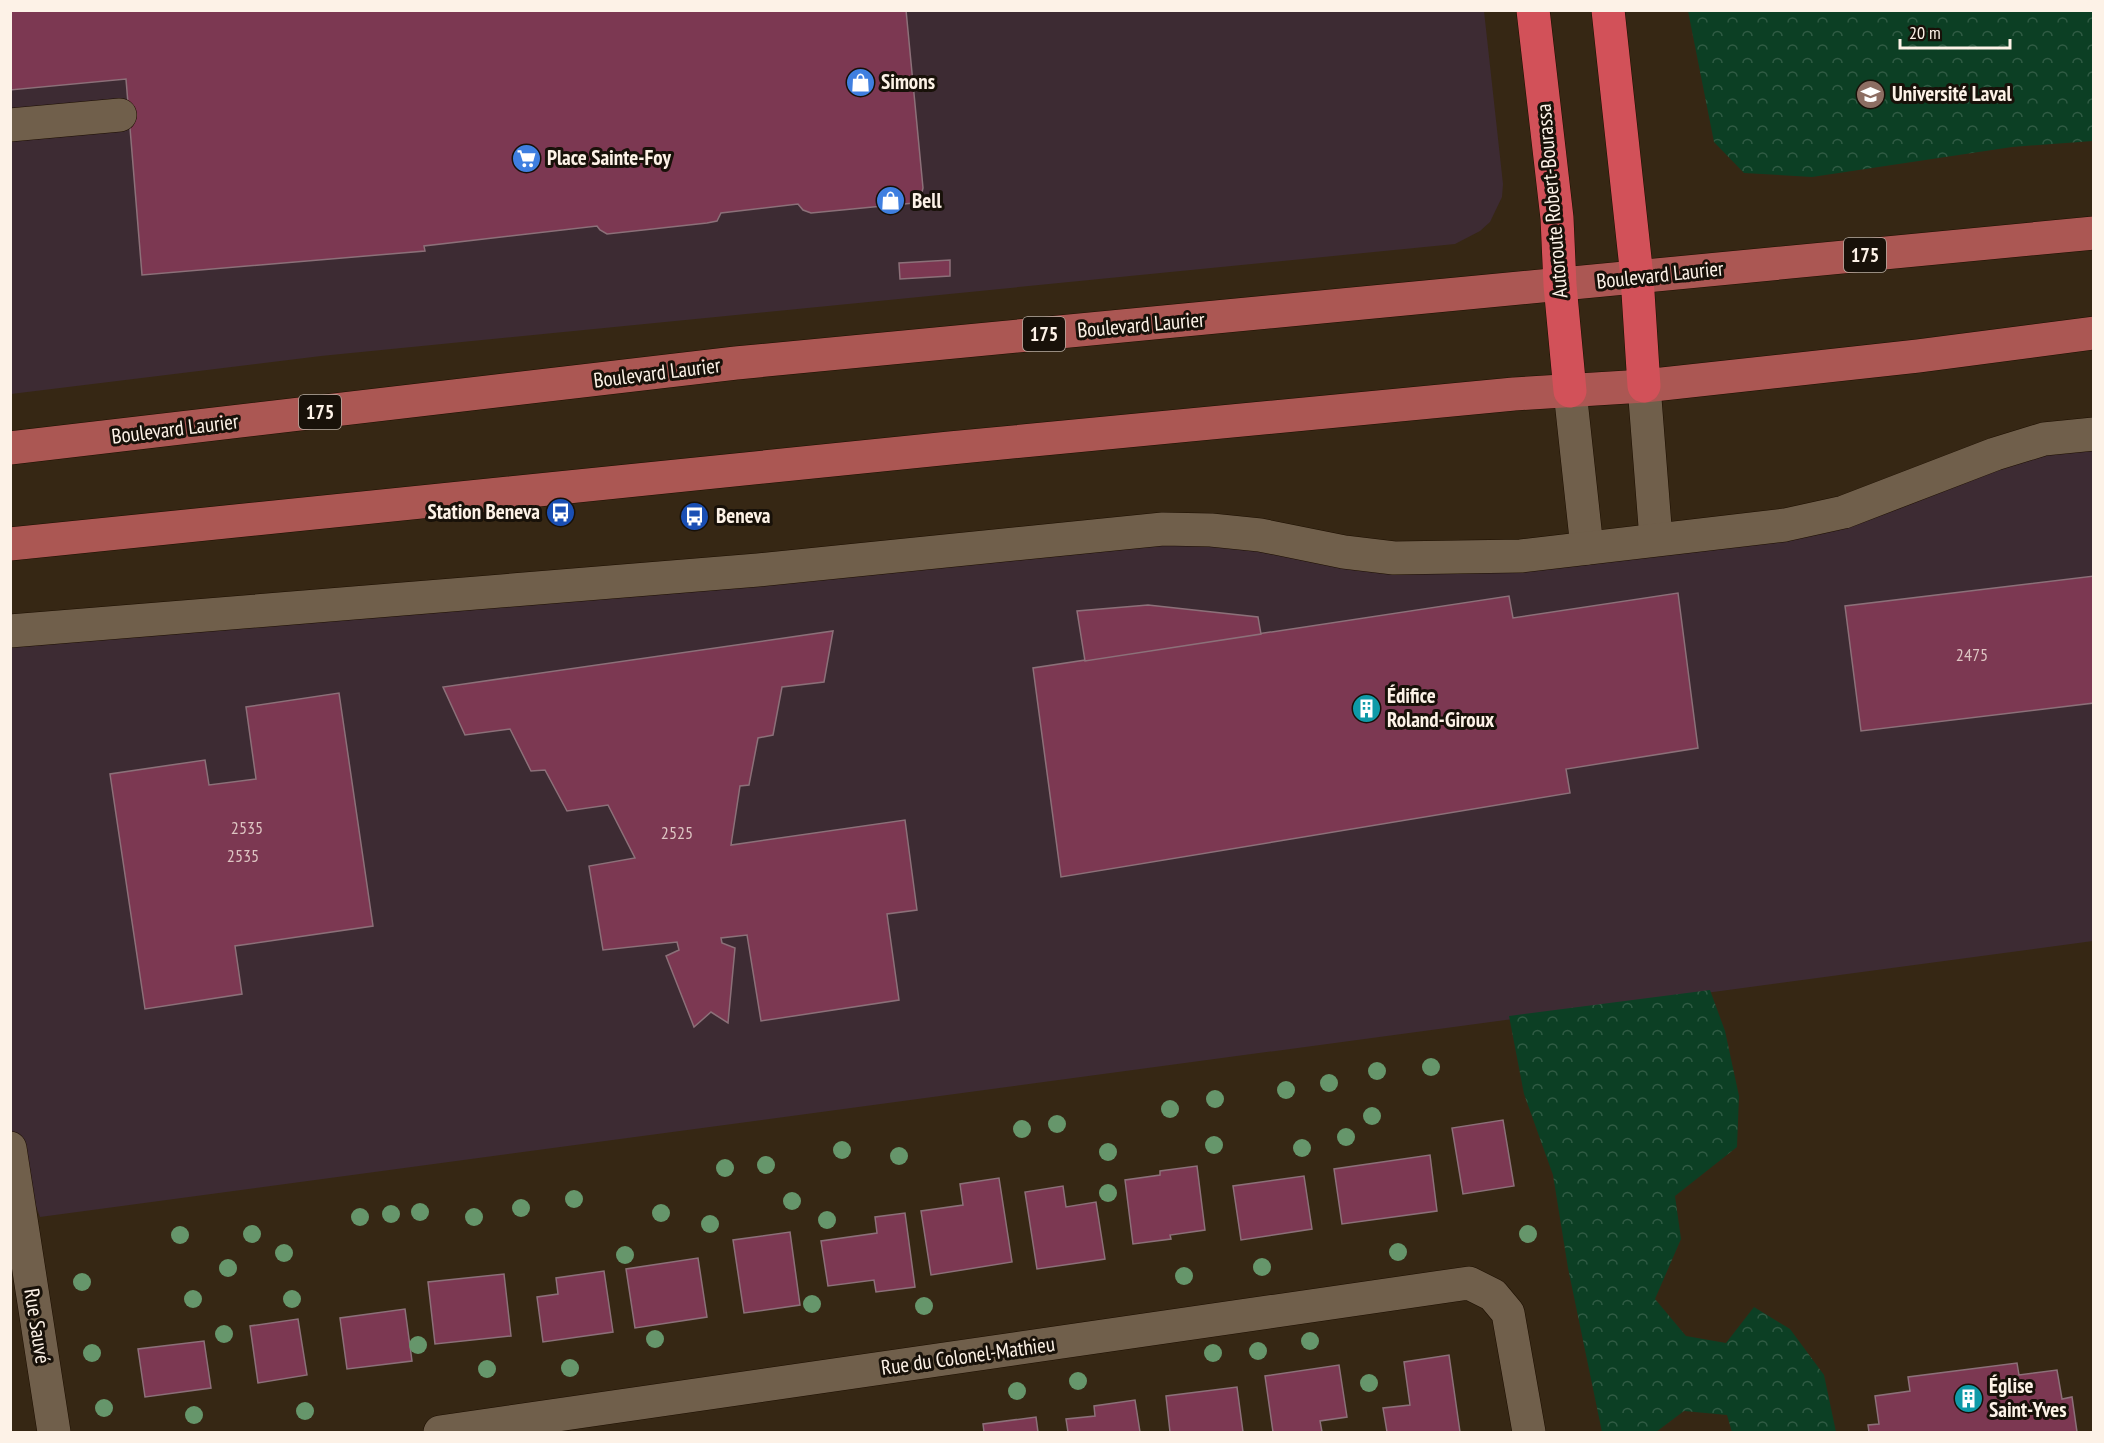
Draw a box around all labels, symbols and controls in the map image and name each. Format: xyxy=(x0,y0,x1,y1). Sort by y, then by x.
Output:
scale bar xyxy=(1900,12,2010,50)
text: 20 m xyxy=(1909,21,1941,44)
shop icon: Simons xyxy=(844,66,876,98)
place label: Simons xyxy=(881,68,935,95)
school or university icon: Université Laval xyxy=(1855,78,1887,110)
place label: Université Laval xyxy=(1892,80,2012,107)
street label: Autoroute Robert-Bourassa xyxy=(1530,103,1573,299)
supermarket icon: Place Sainte-Foy xyxy=(510,142,542,174)
place label: Place Sainte-Foy xyxy=(547,144,671,171)
shop icon: Bell xyxy=(875,185,907,217)
place label: Bell xyxy=(912,187,942,214)
road number: 175 xyxy=(1844,238,1886,272)
street label: Boulevard Laurier xyxy=(1595,254,1725,295)
street label: Boulevard Laurier xyxy=(1076,305,1206,344)
road number: 175 xyxy=(1023,317,1065,351)
street label: Boulevard Laurier xyxy=(592,351,722,394)
road number: 175 xyxy=(299,395,341,429)
street label: Boulevard Laurier xyxy=(110,407,240,450)
bus stop icon: Station Beneva xyxy=(545,496,577,528)
place label: Station Beneva xyxy=(428,498,540,525)
bus stop icon: Beneva xyxy=(679,500,711,532)
place label: Beneva xyxy=(716,502,771,529)
house number: 2475 xyxy=(1956,643,1988,666)
place label: Édifice Roland-Giroux xyxy=(1387,682,1495,733)
building icon: Édifice Roland-Giroux xyxy=(1350,692,1382,724)
house number: 2535 xyxy=(231,816,263,839)
house number: 2525 xyxy=(661,821,693,844)
house number: 2535 xyxy=(227,844,259,867)
street label: Rue Sauvé xyxy=(18,1286,57,1365)
street label: Rue du Colonel-Mathieu xyxy=(879,1330,1056,1381)
place label: Église Saint-Yves xyxy=(1989,1372,2067,1423)
building icon: Église Saint-Yves xyxy=(1952,1382,1984,1414)

